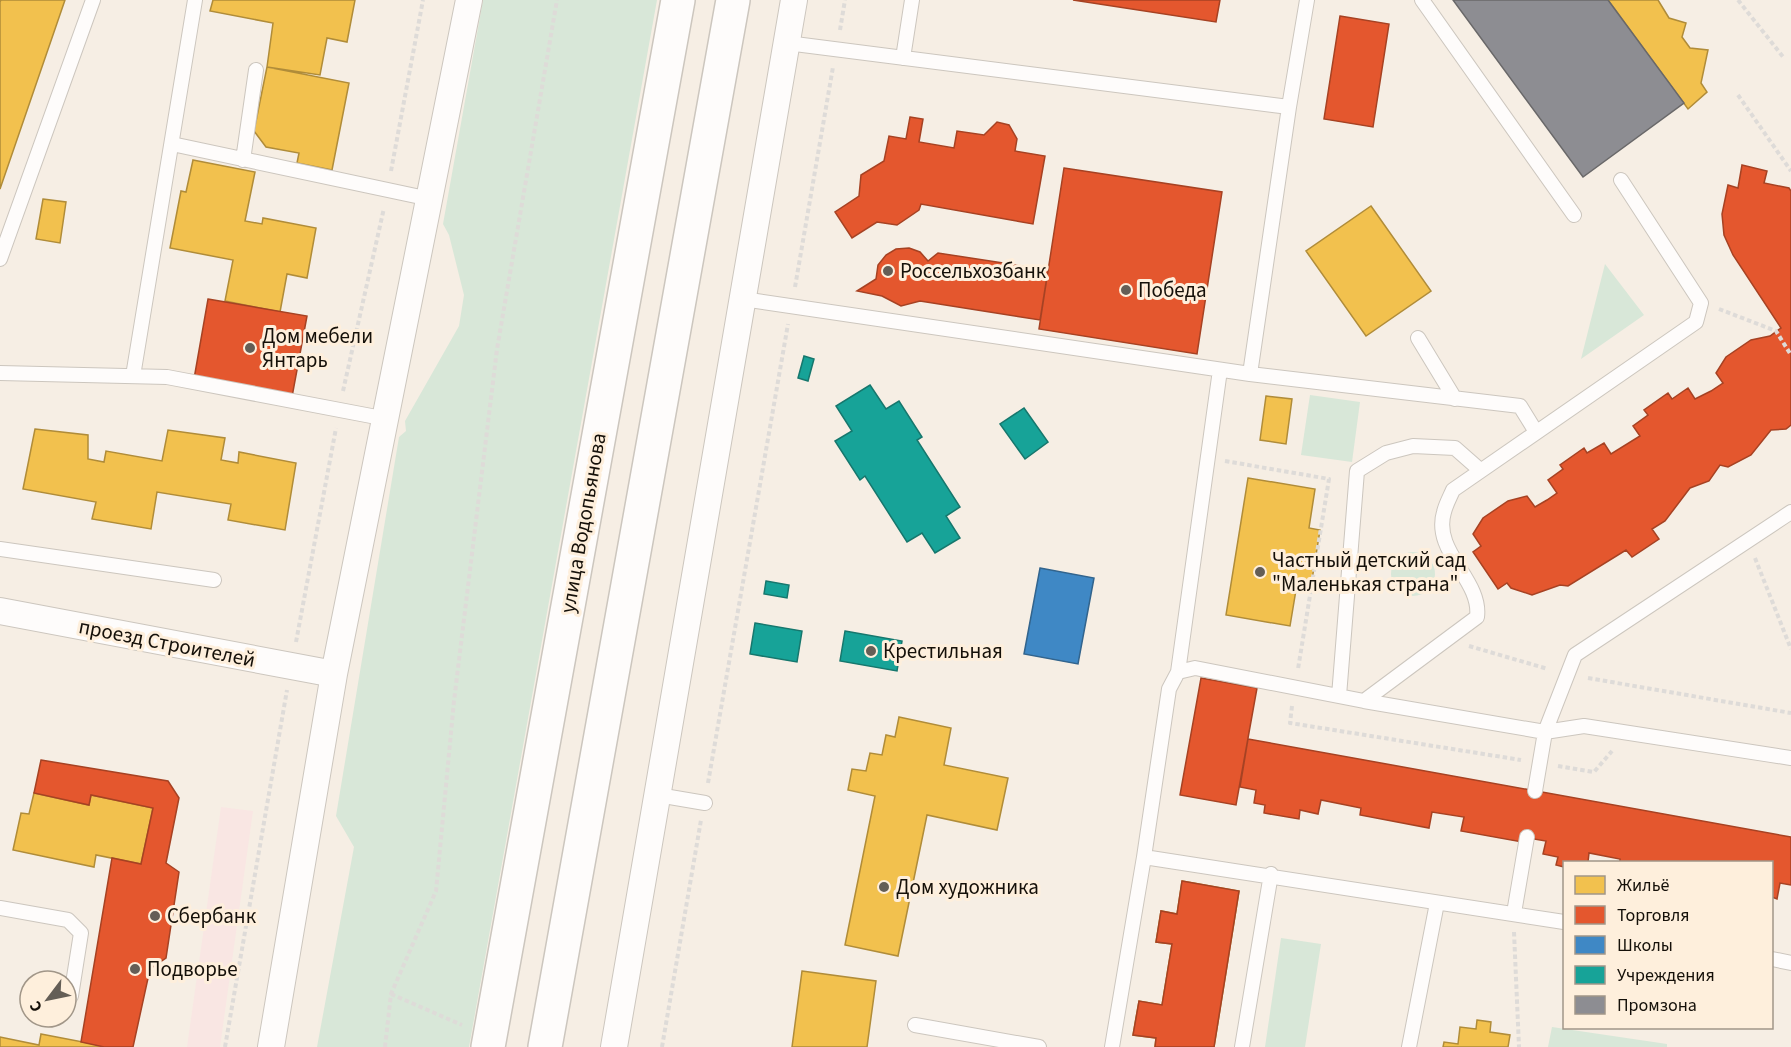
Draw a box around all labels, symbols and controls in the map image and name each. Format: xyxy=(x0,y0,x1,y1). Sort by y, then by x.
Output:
place label: Россельхозбанк xyxy=(900,256,1047,286)
marker: Россельхозбанк xyxy=(881,264,895,278)
place label: Победа xyxy=(1138,275,1207,305)
marker: Победа xyxy=(1119,283,1133,297)
place label: Дом мебели Янтарь xyxy=(262,321,373,375)
marker: Дом мебели Янтарь xyxy=(243,341,257,355)
street label: улица Водопьянова xyxy=(552,431,614,615)
place label: Частный детский сад "Маленькая страна" xyxy=(1272,545,1466,599)
marker: Частный детский сад "Маленькая страна" xyxy=(1253,565,1267,579)
street label: проезд Строителей xyxy=(76,611,258,675)
place label: Крестильная xyxy=(883,636,1003,666)
marker: Крестильная xyxy=(864,644,878,658)
legend xyxy=(1563,861,1773,1029)
place label: Дом художника xyxy=(896,872,1039,902)
text: Жильё xyxy=(1617,873,1670,898)
marker: Дом художника xyxy=(877,880,891,894)
place label: Сбербанк xyxy=(167,901,257,931)
text: Торговля xyxy=(1617,903,1690,928)
marker: Сбербанк xyxy=(148,909,162,923)
text: Школы xyxy=(1617,933,1673,958)
place label: Подворье xyxy=(147,954,238,984)
marker: Подворье xyxy=(128,962,142,976)
text: Учреждения xyxy=(1617,963,1715,988)
north arrow xyxy=(18,969,78,1029)
text: Промзона xyxy=(1617,993,1697,1018)
text: С xyxy=(24,997,48,1016)

